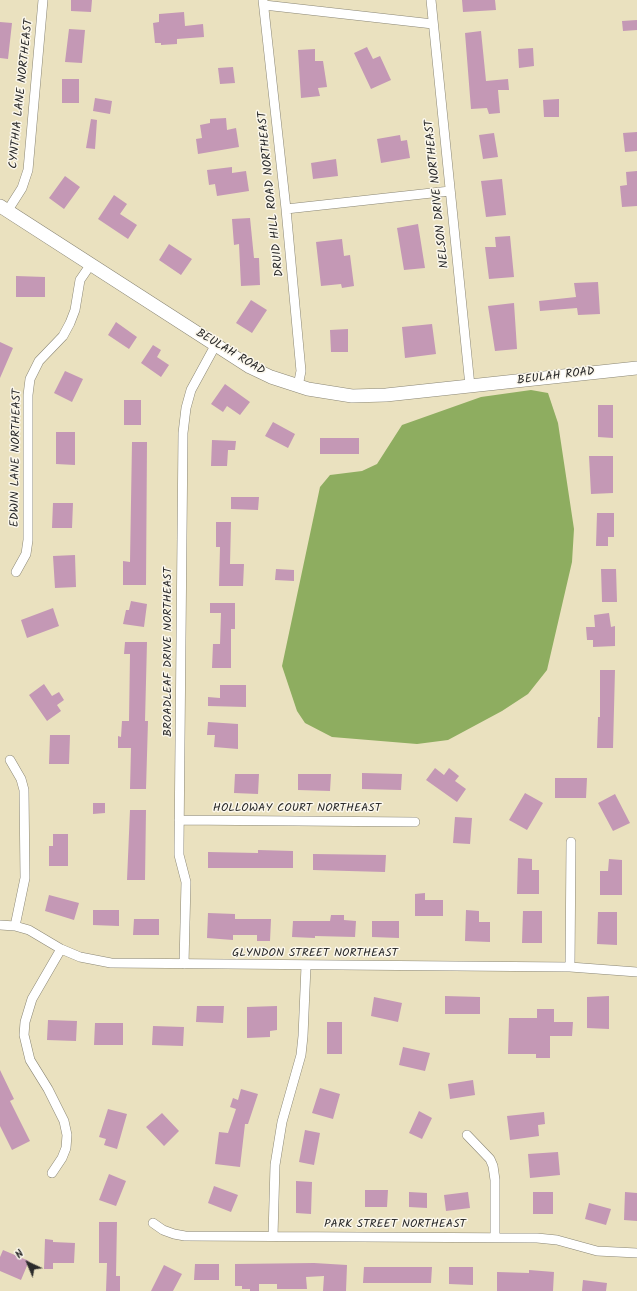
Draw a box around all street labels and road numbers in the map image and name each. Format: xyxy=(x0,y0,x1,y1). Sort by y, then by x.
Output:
street label: CYNTHIA LANE NORTHEAST xyxy=(7,18,37,170)
street label: DRUID HILL ROAD NORTHEAST xyxy=(256,111,288,277)
street label: NELSON DRIVE NORTHEAST xyxy=(423,119,453,269)
street label: BEULAH ROAD xyxy=(193,327,267,379)
street label: BEULAH ROAD xyxy=(516,365,596,389)
street label: EDWIN LANE NORTHEAST xyxy=(9,389,25,527)
street label: BROADLEAF DRIVE NORTHEAST xyxy=(162,567,176,737)
street label: HOLLOWAY COURT NORTHEAST xyxy=(213,802,381,816)
street label: GLYNDON STREET NORTHEAST xyxy=(232,947,398,961)
street label: PARK STREET NORTHEAST xyxy=(324,1218,466,1232)

